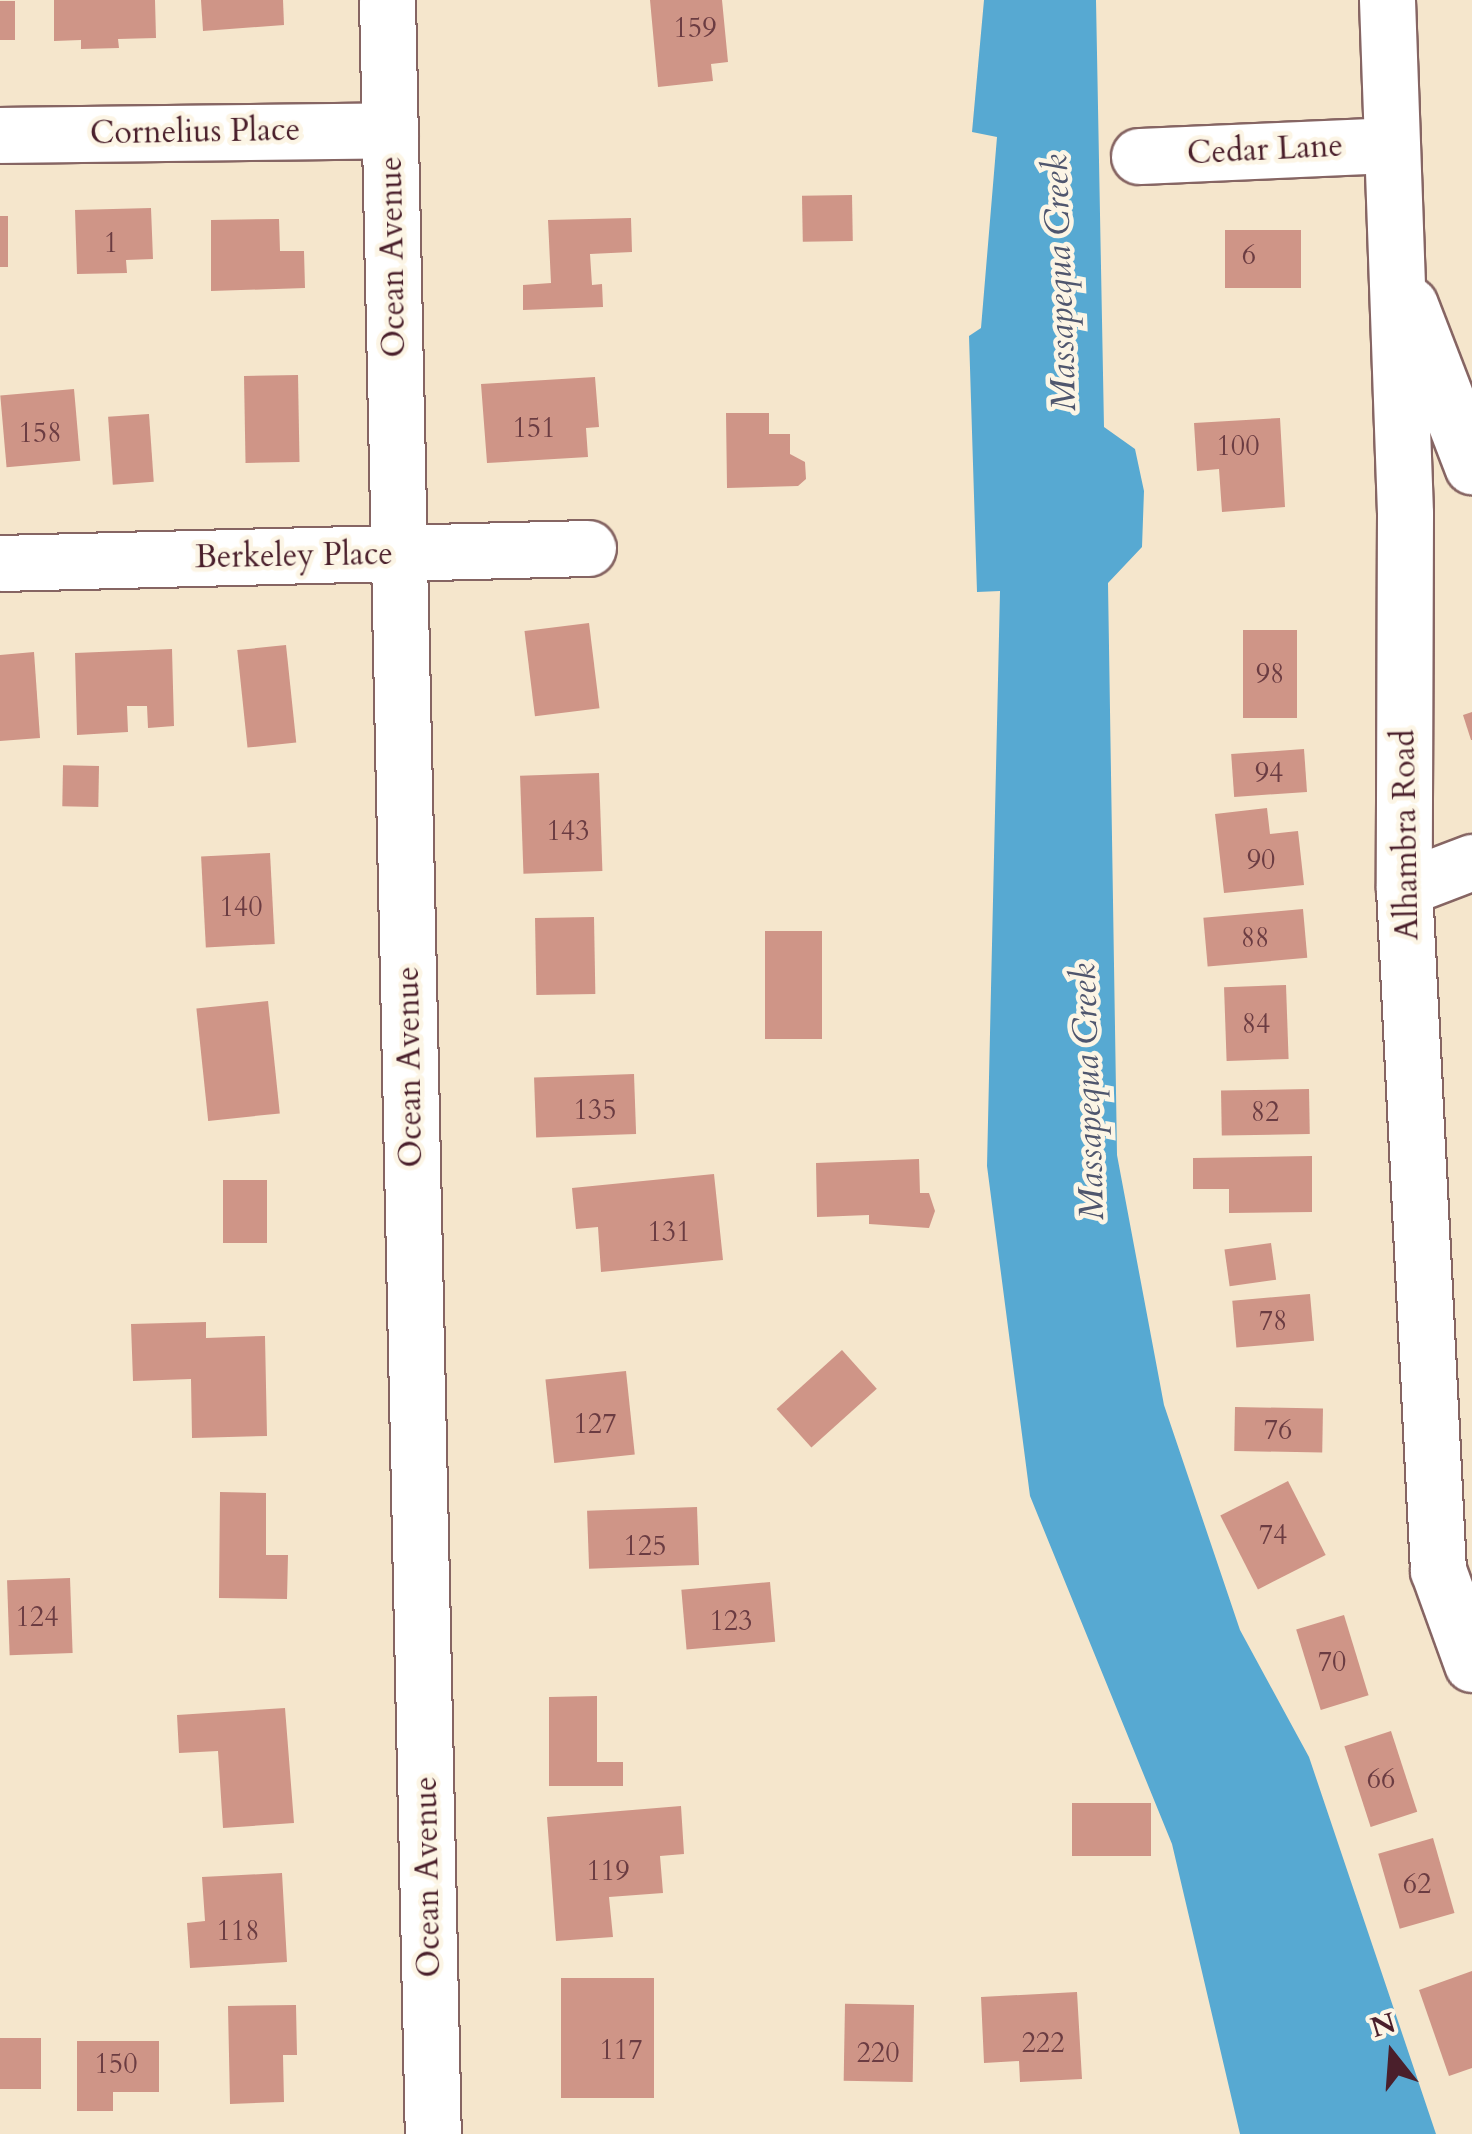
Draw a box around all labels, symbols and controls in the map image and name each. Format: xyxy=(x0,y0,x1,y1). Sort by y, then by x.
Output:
house number: 159 xyxy=(673,11,717,45)
street label: Cornelius Place xyxy=(90,111,300,153)
street label: Cedar Lane xyxy=(1186,127,1344,173)
water label: Massapequa Creek xyxy=(1035,154,1085,412)
street label: Ocean Avenue xyxy=(372,156,414,358)
house number: 1 xyxy=(104,226,118,260)
house number: 6 xyxy=(1242,238,1256,272)
house number: 151 xyxy=(512,411,556,445)
house number: 158 xyxy=(18,416,62,450)
house number: 100 xyxy=(1216,429,1260,463)
street label: Berkeley Place xyxy=(195,535,393,577)
house number: 98 xyxy=(1256,657,1284,691)
street label: Alhambra Road xyxy=(1385,729,1427,941)
house number: 94 xyxy=(1255,756,1283,790)
house number: 143 xyxy=(546,814,590,848)
house number: 90 xyxy=(1247,843,1275,877)
house number: 140 xyxy=(219,890,263,924)
house number: 88 xyxy=(1241,921,1269,955)
water label: Massapequa Creek xyxy=(1063,963,1113,1221)
street label: Ocean Avenue xyxy=(389,966,431,1168)
house number: 84 xyxy=(1242,1007,1270,1041)
house number: 135 xyxy=(573,1093,617,1127)
house number: 82 xyxy=(1251,1095,1279,1129)
house number: 131 xyxy=(647,1215,691,1249)
house number: 78 xyxy=(1259,1304,1287,1338)
house number: 127 xyxy=(573,1407,617,1441)
house number: 76 xyxy=(1264,1413,1292,1447)
house number: 74 xyxy=(1259,1518,1287,1552)
house number: 125 xyxy=(623,1529,667,1563)
house number: 124 xyxy=(15,1600,59,1634)
house number: 123 xyxy=(709,1604,753,1638)
house number: 70 xyxy=(1318,1645,1346,1679)
house number: 66 xyxy=(1367,1762,1395,1796)
street label: Ocean Avenue xyxy=(407,1776,449,1978)
house number: 119 xyxy=(586,1854,630,1888)
house number: 62 xyxy=(1403,1867,1431,1901)
house number: 118 xyxy=(216,1914,260,1948)
north arrow xyxy=(1342,2004,1442,2104)
text: N xyxy=(1366,2004,1400,2047)
house number: 222 xyxy=(1021,2026,1065,2060)
house number: 117 xyxy=(599,2033,643,2067)
house number: 220 xyxy=(856,2036,900,2070)
house number: 150 xyxy=(94,2047,138,2081)

